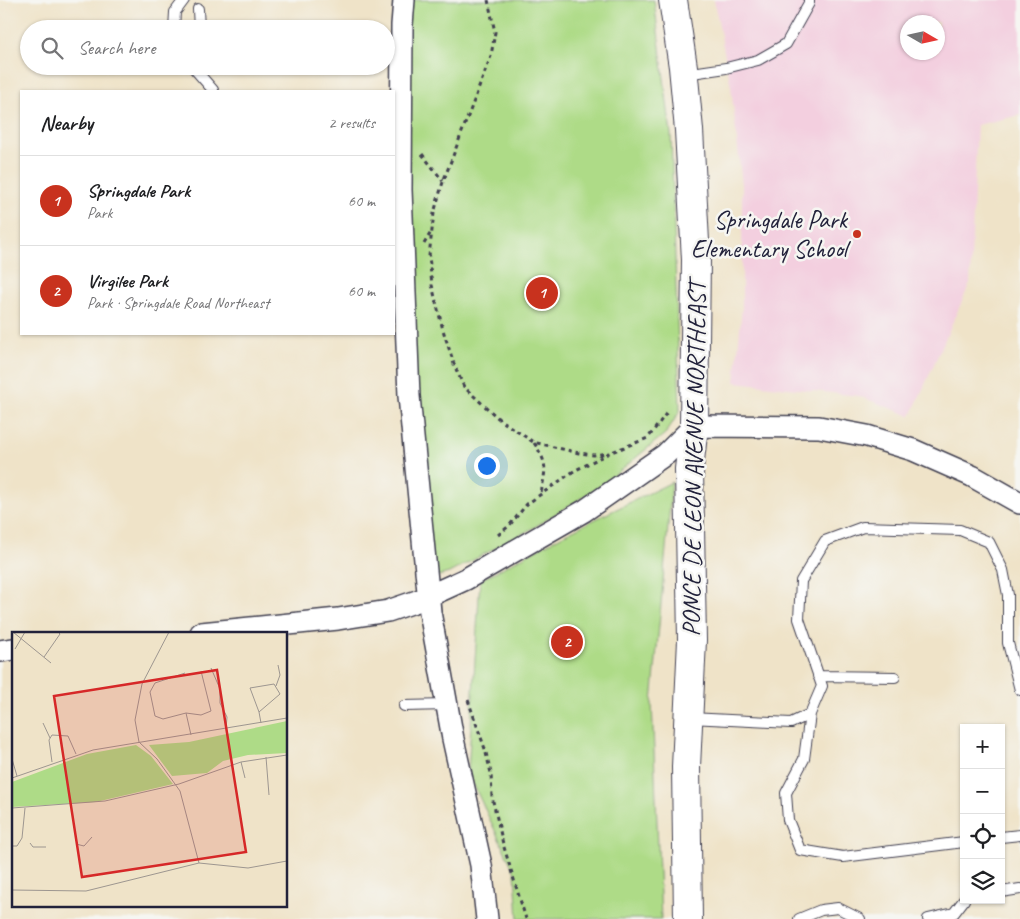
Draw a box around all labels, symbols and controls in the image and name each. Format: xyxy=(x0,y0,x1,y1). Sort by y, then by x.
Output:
north arrow xyxy=(900,15,945,60)
search box xyxy=(20,20,395,75)
icon: search xyxy=(38,34,66,62)
text: Search here xyxy=(78,36,155,60)
text: Nearby xyxy=(40,110,93,136)
text: 2 results xyxy=(328,113,375,133)
text: Springdale Park xyxy=(87,179,190,203)
text: 1 xyxy=(52,191,60,211)
text: 60 m xyxy=(348,191,375,211)
text: Park xyxy=(87,203,112,223)
place label: Springdale Park Elementary School xyxy=(691,204,852,265)
marker: Springdale Park Elementary School xyxy=(851,228,863,240)
text: Virgilee Park xyxy=(87,269,168,293)
pin: 1 xyxy=(526,274,558,312)
street label: PONCE DE LEON AVENUE NORTHEAST xyxy=(675,275,713,637)
text: 2 xyxy=(52,281,60,301)
text: 60 m xyxy=(348,281,375,301)
text: Park · Springdale Road Northeast xyxy=(87,293,269,313)
your location xyxy=(474,453,500,479)
pin: 2 xyxy=(551,623,583,661)
inset map xyxy=(12,632,288,906)
map controls xyxy=(960,724,1005,904)
button: + xyxy=(960,724,1005,769)
button: − xyxy=(960,769,1005,814)
button: locate xyxy=(960,814,1005,859)
button: layers xyxy=(960,859,1005,904)

